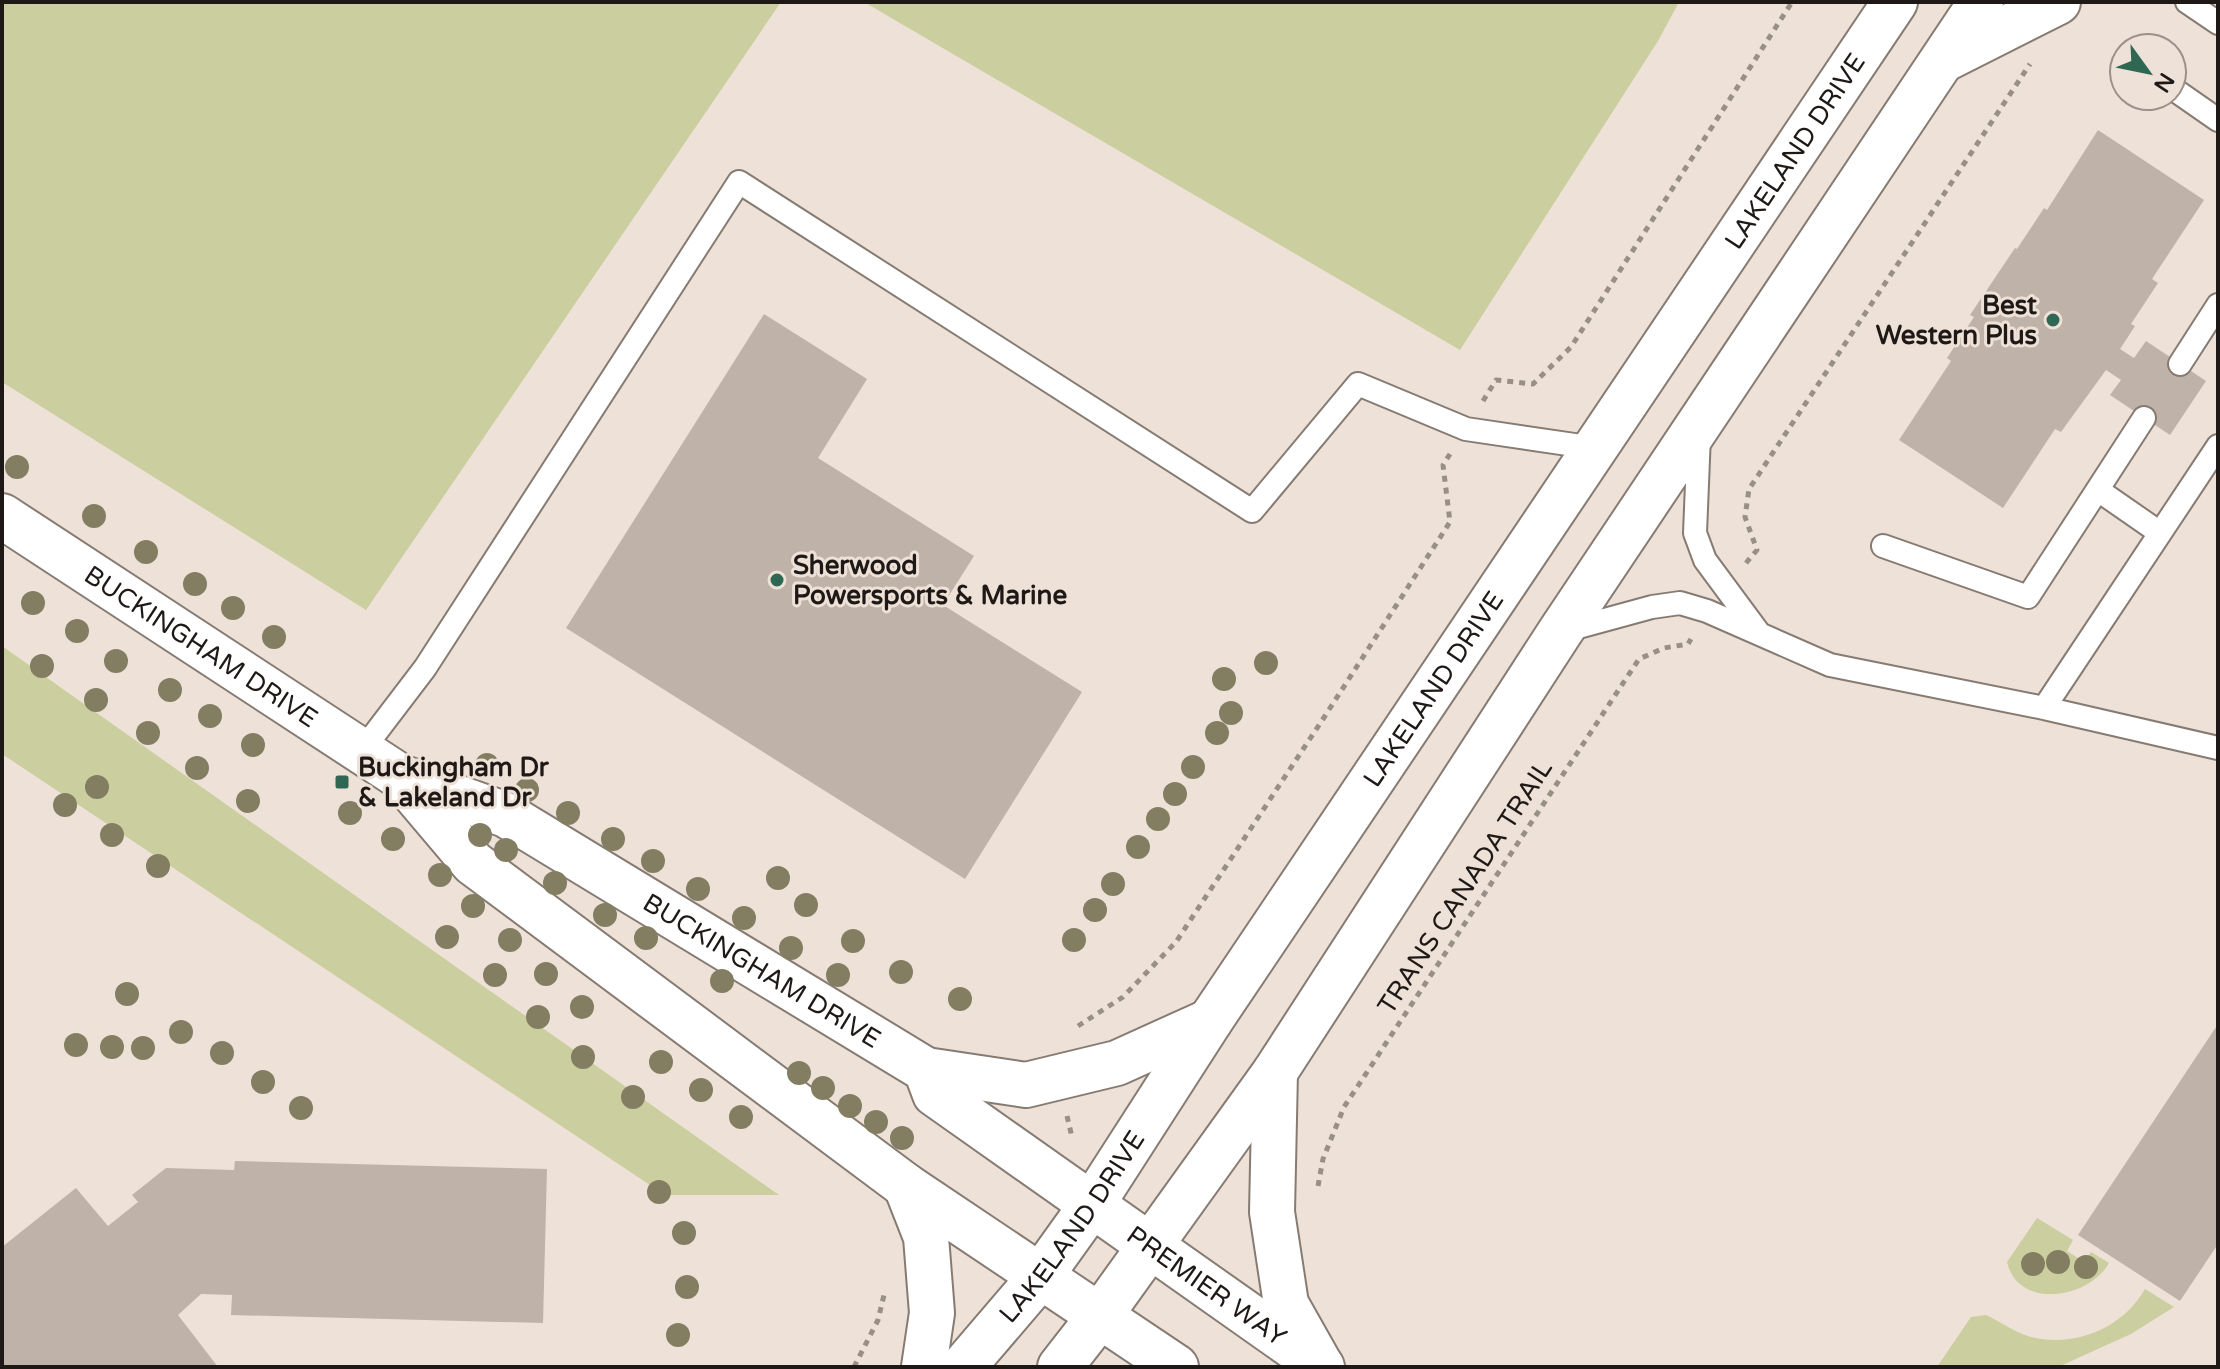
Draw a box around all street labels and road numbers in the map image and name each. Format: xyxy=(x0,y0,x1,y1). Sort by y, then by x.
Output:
street label: LAKELAND DRIVE xyxy=(1718,47,1872,255)
street label: BUCKINGHAM DRIVE xyxy=(79,559,324,734)
street label: LAKELAND DRIVE xyxy=(1356,585,1510,793)
street label: TRANS CANADA TRAIL xyxy=(1371,754,1559,1020)
street label: BUCKINGHAM DRIVE xyxy=(638,887,886,1054)
street label: LAKELAND DRIVE xyxy=(992,1125,1151,1329)
street label: PREMIER WAY xyxy=(1121,1219,1292,1352)

